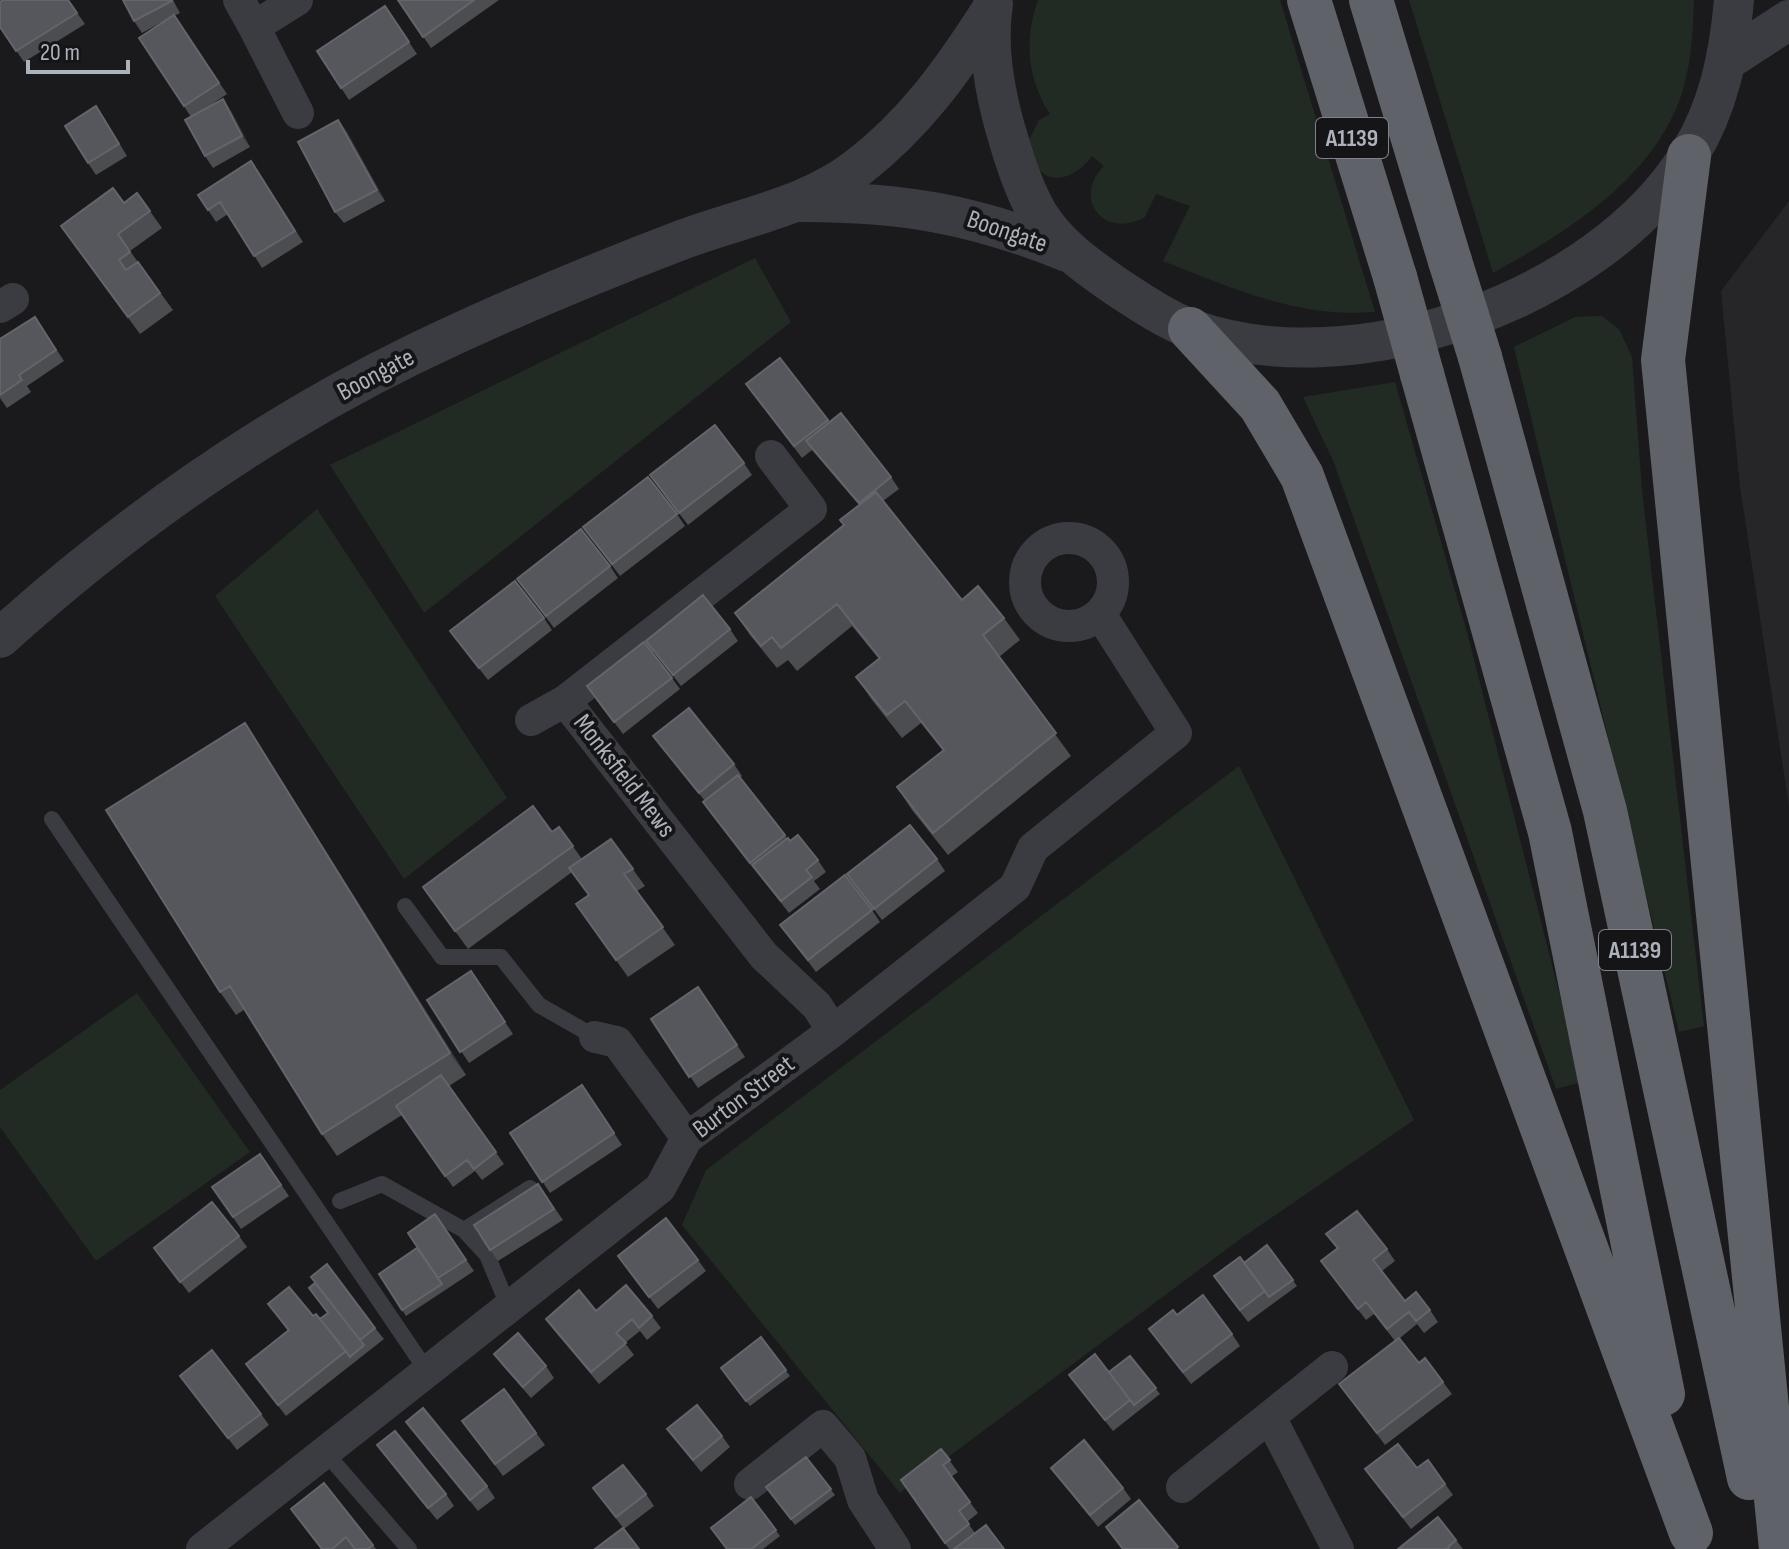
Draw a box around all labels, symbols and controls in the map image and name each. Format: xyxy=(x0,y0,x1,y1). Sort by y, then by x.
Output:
scale bar xyxy=(28,24,128,74)
text: 20 m xyxy=(40,38,80,67)
road number: A1139 xyxy=(1316,118,1388,158)
street label: Boongate xyxy=(963,204,1051,260)
street label: Boongate xyxy=(332,342,420,408)
street label: Monksfield Mews xyxy=(566,708,682,844)
road number: A1139 xyxy=(1599,930,1671,970)
street label: Burton Street xyxy=(687,1049,801,1145)

